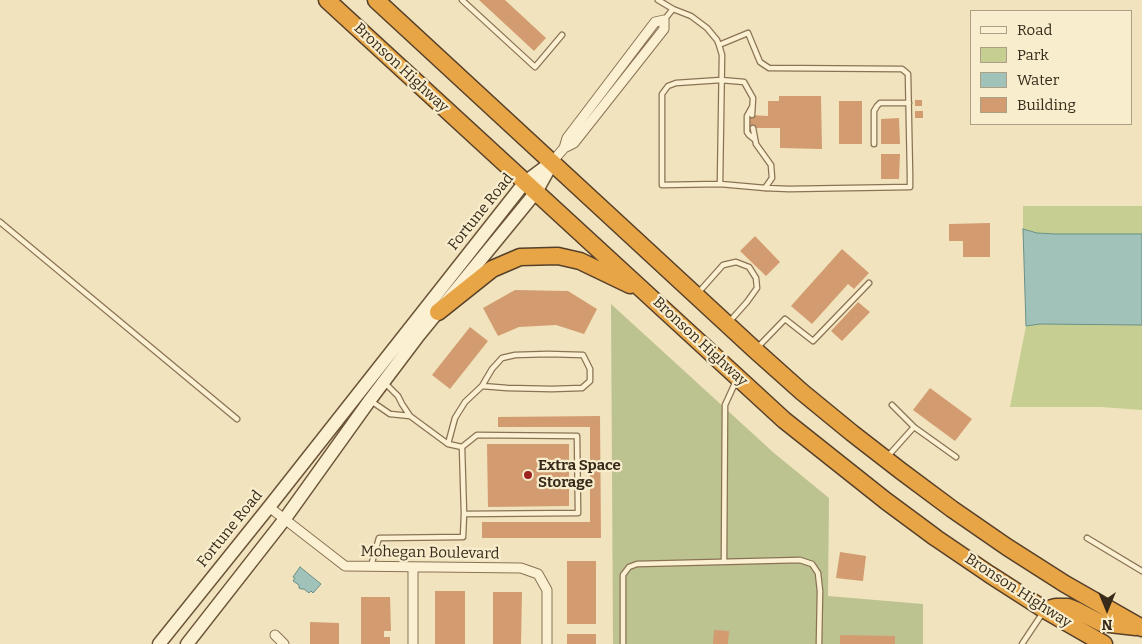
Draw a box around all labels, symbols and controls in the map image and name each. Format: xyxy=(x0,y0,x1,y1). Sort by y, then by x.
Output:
legend xyxy=(970,10,1132,125)
street label: Bronson Highway xyxy=(350,19,452,117)
text: Road xyxy=(1017,21,1052,39)
text: Park xyxy=(1017,46,1049,64)
text: Water xyxy=(1017,71,1059,89)
text: Building xyxy=(1017,96,1076,114)
street label: Fortune Road xyxy=(445,170,517,254)
street label: Bronson Highway xyxy=(649,293,751,391)
place label: Extra Space Storage xyxy=(538,457,621,492)
marker: Extra Space Storage xyxy=(522,469,534,481)
street label: Fortune Road xyxy=(194,487,266,571)
street label: Mohegan Boulevard xyxy=(360,543,500,563)
street label: Bronson Highway xyxy=(962,550,1074,632)
north arrow xyxy=(1082,584,1132,634)
text: N xyxy=(1102,616,1112,633)

